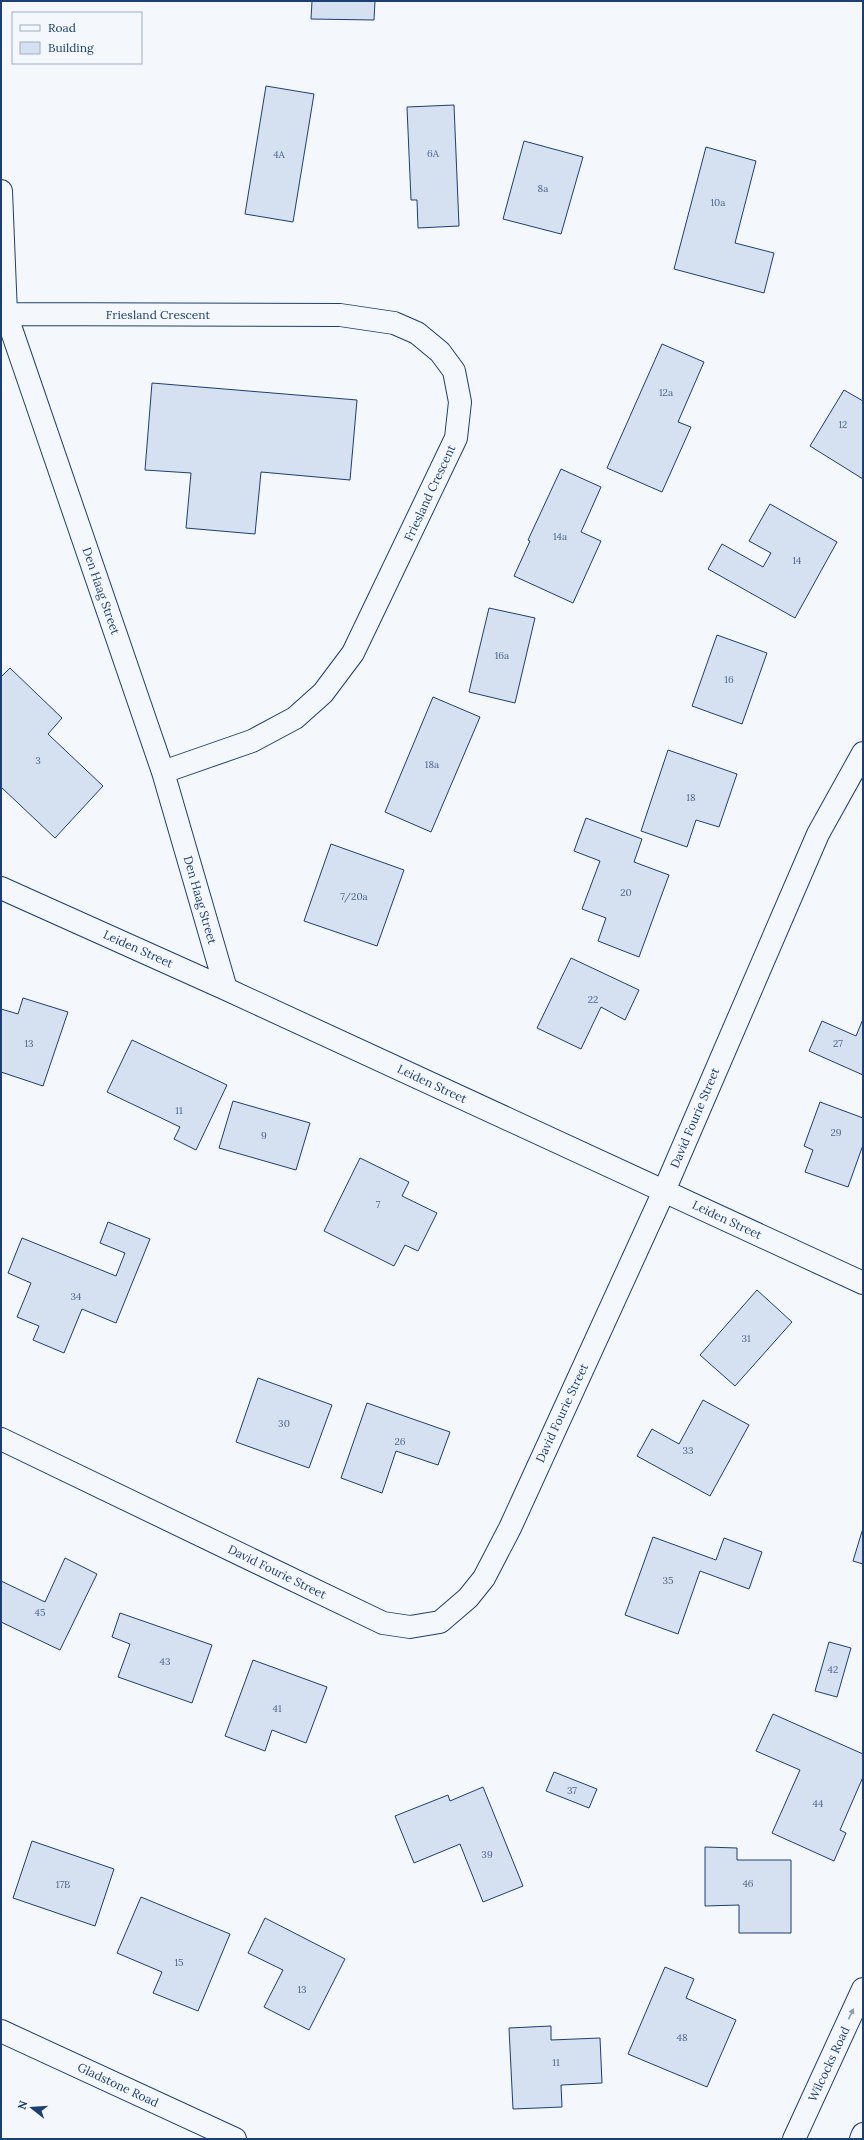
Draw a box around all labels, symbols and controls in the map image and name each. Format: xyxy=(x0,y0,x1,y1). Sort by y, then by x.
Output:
legend xyxy=(12,12,142,64)
text: Road xyxy=(48,20,76,35)
text: Building xyxy=(48,40,94,55)
house number: 6A xyxy=(427,147,440,160)
house number: 4A xyxy=(273,148,286,161)
house number: 8a xyxy=(538,182,548,195)
house number: 10a xyxy=(710,196,726,209)
street label: Friesland Crescent xyxy=(106,307,211,322)
house number: 12a xyxy=(659,386,673,399)
house number: 12 xyxy=(838,418,848,431)
street label: Friesland Crescent xyxy=(401,442,459,543)
house number: 14a xyxy=(553,530,567,543)
street label: Den Haag Street xyxy=(80,545,124,637)
house number: 14 xyxy=(792,554,802,567)
house number: 16a xyxy=(495,649,509,662)
house number: 16 xyxy=(724,673,734,686)
house number: 3 xyxy=(35,754,41,767)
house number: 18a xyxy=(425,758,439,771)
house number: 18 xyxy=(686,791,696,804)
street label: Den Haag Street xyxy=(181,854,220,946)
house number: 20 xyxy=(620,886,632,899)
house number: 7/20a xyxy=(340,890,368,903)
street label: Leiden Street xyxy=(101,926,176,971)
house number: 22 xyxy=(588,993,598,1006)
house number: 13 xyxy=(24,1037,34,1050)
house number: 27 xyxy=(833,1037,843,1050)
street label: Leiden Street xyxy=(395,1061,470,1106)
street label: David Fourie Street xyxy=(667,1065,723,1170)
house number: 11 xyxy=(175,1104,183,1117)
house number: 29 xyxy=(830,1126,842,1139)
house number: 9 xyxy=(261,1129,267,1142)
street label: Leiden Street xyxy=(690,1197,765,1242)
house number: 7 xyxy=(376,1198,381,1211)
house number: 34 xyxy=(71,1290,82,1303)
house number: 31 xyxy=(741,1332,751,1345)
street label: David Fourie Street xyxy=(532,1361,591,1465)
house number: 30 xyxy=(278,1417,290,1430)
house number: 26 xyxy=(394,1435,406,1448)
house number: 33 xyxy=(682,1444,694,1457)
street label: David Fourie Street xyxy=(226,1541,329,1602)
house number: 35 xyxy=(662,1574,674,1587)
house number: 45 xyxy=(35,1606,45,1619)
house number: 43 xyxy=(160,1655,171,1668)
house number: 42 xyxy=(828,1663,838,1676)
house number: 41 xyxy=(272,1702,282,1715)
house number: 37 xyxy=(567,1784,577,1797)
house number: 44 xyxy=(813,1797,824,1810)
house number: 39 xyxy=(481,1848,493,1861)
house number: 46 xyxy=(742,1877,754,1890)
house number: 17B xyxy=(56,1878,70,1891)
house number: 15 xyxy=(174,1956,184,1969)
house number: 13 xyxy=(297,1983,307,1996)
one-way arrow xyxy=(849,2008,855,2020)
street label: Wilcocks Road xyxy=(805,2024,852,2104)
house number: 48 xyxy=(676,2031,688,2044)
house number: 11 xyxy=(552,2056,560,2069)
street label: Gladstone Road xyxy=(75,2059,161,2110)
north arrow xyxy=(12,2088,52,2128)
text: N xyxy=(14,2098,31,2111)

